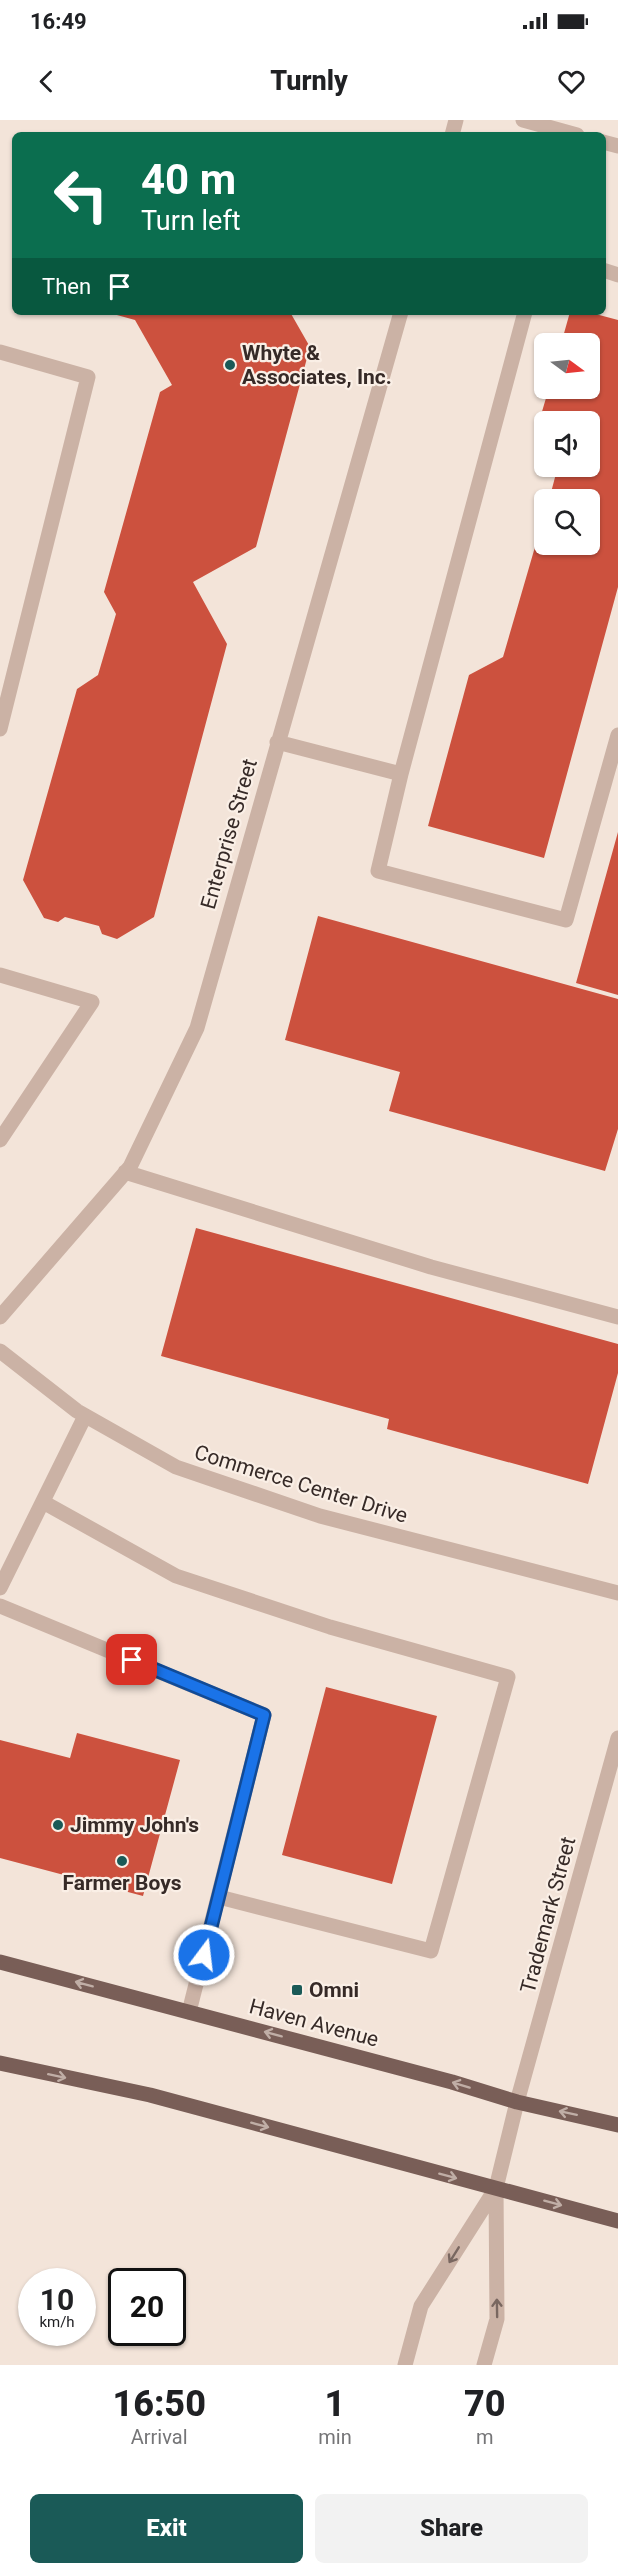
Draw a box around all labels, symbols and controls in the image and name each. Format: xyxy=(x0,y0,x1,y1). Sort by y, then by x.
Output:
text: 16:49 xyxy=(30,9,87,34)
icon: back xyxy=(30,65,63,98)
text: Turnly xyxy=(270,65,348,97)
icon: heart xyxy=(555,65,588,98)
text: 40 m xyxy=(141,155,236,204)
icon: left xyxy=(42,156,120,234)
text: Turn left xyxy=(141,205,241,237)
icon: arrive xyxy=(103,270,136,303)
text: Then xyxy=(42,274,91,299)
north arrow xyxy=(534,333,600,399)
map controls xyxy=(534,333,600,555)
place label: Whyte & Associates, Inc. xyxy=(242,341,392,389)
marker: Whyte & Associates, Inc. xyxy=(223,358,237,372)
button: sound xyxy=(534,411,600,477)
button: search xyxy=(534,489,600,555)
street label: Enterprise Street xyxy=(196,756,262,912)
street label: Commerce Center Drive xyxy=(191,1440,411,1528)
pin xyxy=(106,1634,157,1685)
icon: arrive xyxy=(115,1643,148,1676)
place label: Jimmy John's xyxy=(70,1813,199,1837)
marker: Jimmy John's xyxy=(51,1818,65,1832)
street label: Trademark Street xyxy=(516,1834,580,1996)
marker: Farmer Boys xyxy=(115,1854,129,1868)
place label: Farmer Boys xyxy=(62,1871,182,1895)
position arrow xyxy=(172,1923,236,1987)
one-way arrow xyxy=(75,1978,94,1990)
place label: Omni xyxy=(309,1978,359,2002)
marker: Omni xyxy=(290,1983,304,1997)
street label: Haven Avenue xyxy=(247,1994,381,2052)
one-way arrow xyxy=(264,2028,283,2039)
one-way arrow xyxy=(47,2071,66,2082)
one-way arrow xyxy=(452,2078,471,2089)
one-way arrow xyxy=(558,2107,578,2118)
one-way arrow xyxy=(250,2120,269,2131)
one-way arrow xyxy=(439,2170,458,2182)
one-way arrow xyxy=(543,2198,562,2210)
one-way arrow xyxy=(447,2246,459,2263)
speed limit sign: 20 xyxy=(108,2268,186,2346)
text: 10 xyxy=(40,2282,74,2317)
one-way arrow xyxy=(491,2299,503,2319)
text: km/h xyxy=(39,2313,75,2331)
text: 16:50 xyxy=(112,2383,206,2425)
text: 1 xyxy=(325,2383,345,2425)
text: 70 xyxy=(464,2383,506,2425)
text: Arrival xyxy=(131,2425,188,2449)
text: min xyxy=(318,2425,352,2449)
text: m xyxy=(476,2425,494,2449)
button: Exit xyxy=(30,2494,303,2563)
button: Share xyxy=(315,2494,588,2563)

